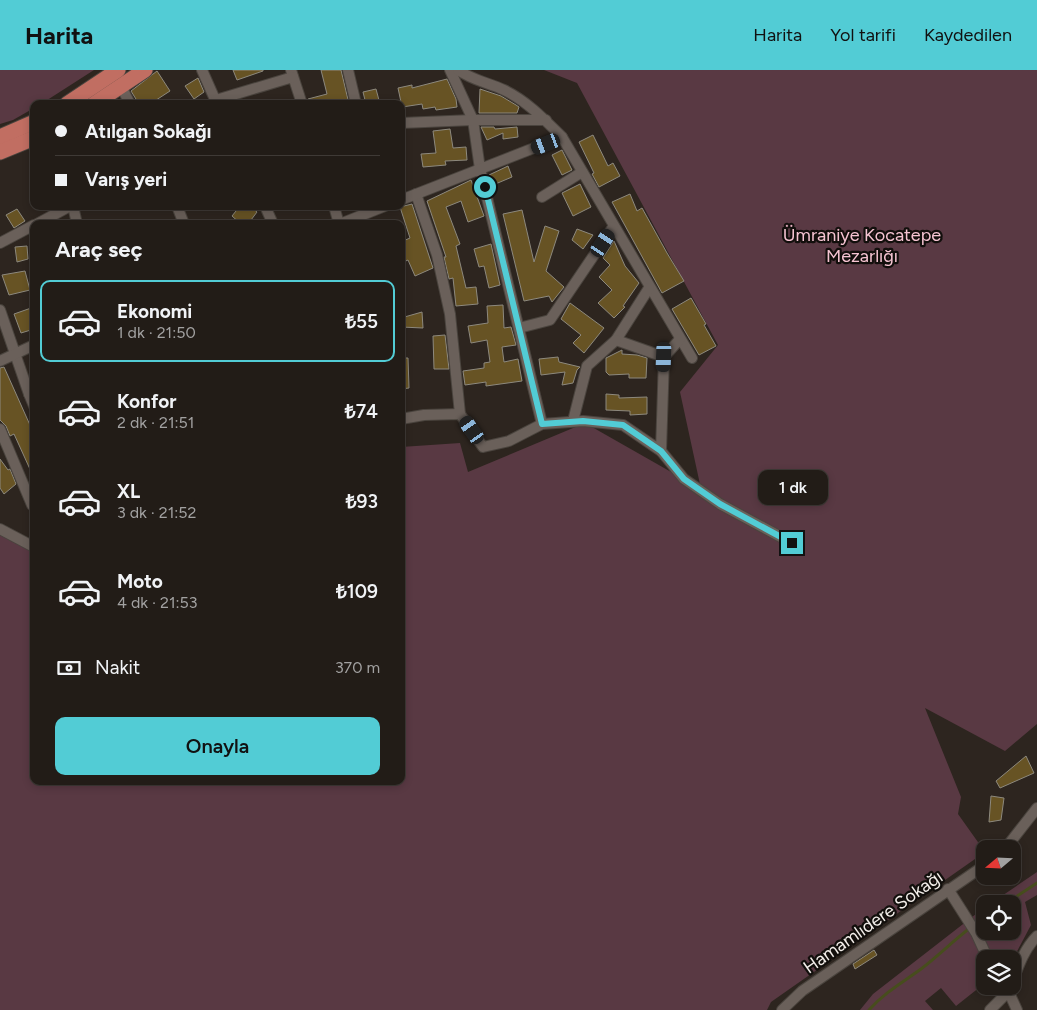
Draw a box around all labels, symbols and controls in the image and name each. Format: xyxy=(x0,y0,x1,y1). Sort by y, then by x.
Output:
text: Harita xyxy=(25,21,93,50)
text: Harita xyxy=(753,24,802,46)
text: Yol tarifi xyxy=(830,24,896,46)
text: Kaydedilen xyxy=(924,24,1012,46)
text: Atılgan Sokağı xyxy=(85,120,212,143)
car xyxy=(529,132,562,156)
text: Varış yeri xyxy=(85,168,167,191)
route start xyxy=(474,176,496,198)
park label: Ümraniye Kocatepe Mezarlığı xyxy=(783,224,941,267)
car xyxy=(588,226,617,260)
text: Araç seç xyxy=(55,236,142,263)
icon: car xyxy=(57,299,102,344)
text: Ekonomi xyxy=(117,300,192,323)
text: ₺55 xyxy=(345,310,378,333)
text: 1 dk · 21:50 xyxy=(117,323,196,342)
car xyxy=(655,342,672,372)
icon: car xyxy=(57,389,102,434)
text: Konfor xyxy=(117,390,176,413)
text: ₺74 xyxy=(345,400,378,423)
text: 2 dk · 21:51 xyxy=(117,413,194,432)
car xyxy=(457,413,486,447)
callout: 1 dk xyxy=(757,470,827,506)
text: 1 dk xyxy=(779,478,807,497)
icon: car xyxy=(57,479,102,524)
text: XL xyxy=(117,480,140,503)
text: ₺93 xyxy=(346,490,378,513)
text: 3 dk · 21:52 xyxy=(117,503,197,522)
route end xyxy=(781,532,803,554)
icon: car xyxy=(57,569,102,614)
text: Moto xyxy=(117,570,163,593)
text: ₺109 xyxy=(336,580,378,603)
text: 4 dk · 21:53 xyxy=(117,593,198,612)
icon: cash xyxy=(55,654,83,682)
text: Nakit xyxy=(95,656,140,679)
text: 370 m xyxy=(335,658,380,677)
button: Onayla xyxy=(55,717,380,775)
north arrow xyxy=(976,840,1021,885)
map controls xyxy=(976,840,1021,995)
street label: Hamamlıdere Sokağı xyxy=(799,866,947,978)
button: locate xyxy=(976,895,1021,940)
button: layers xyxy=(976,950,1021,995)

